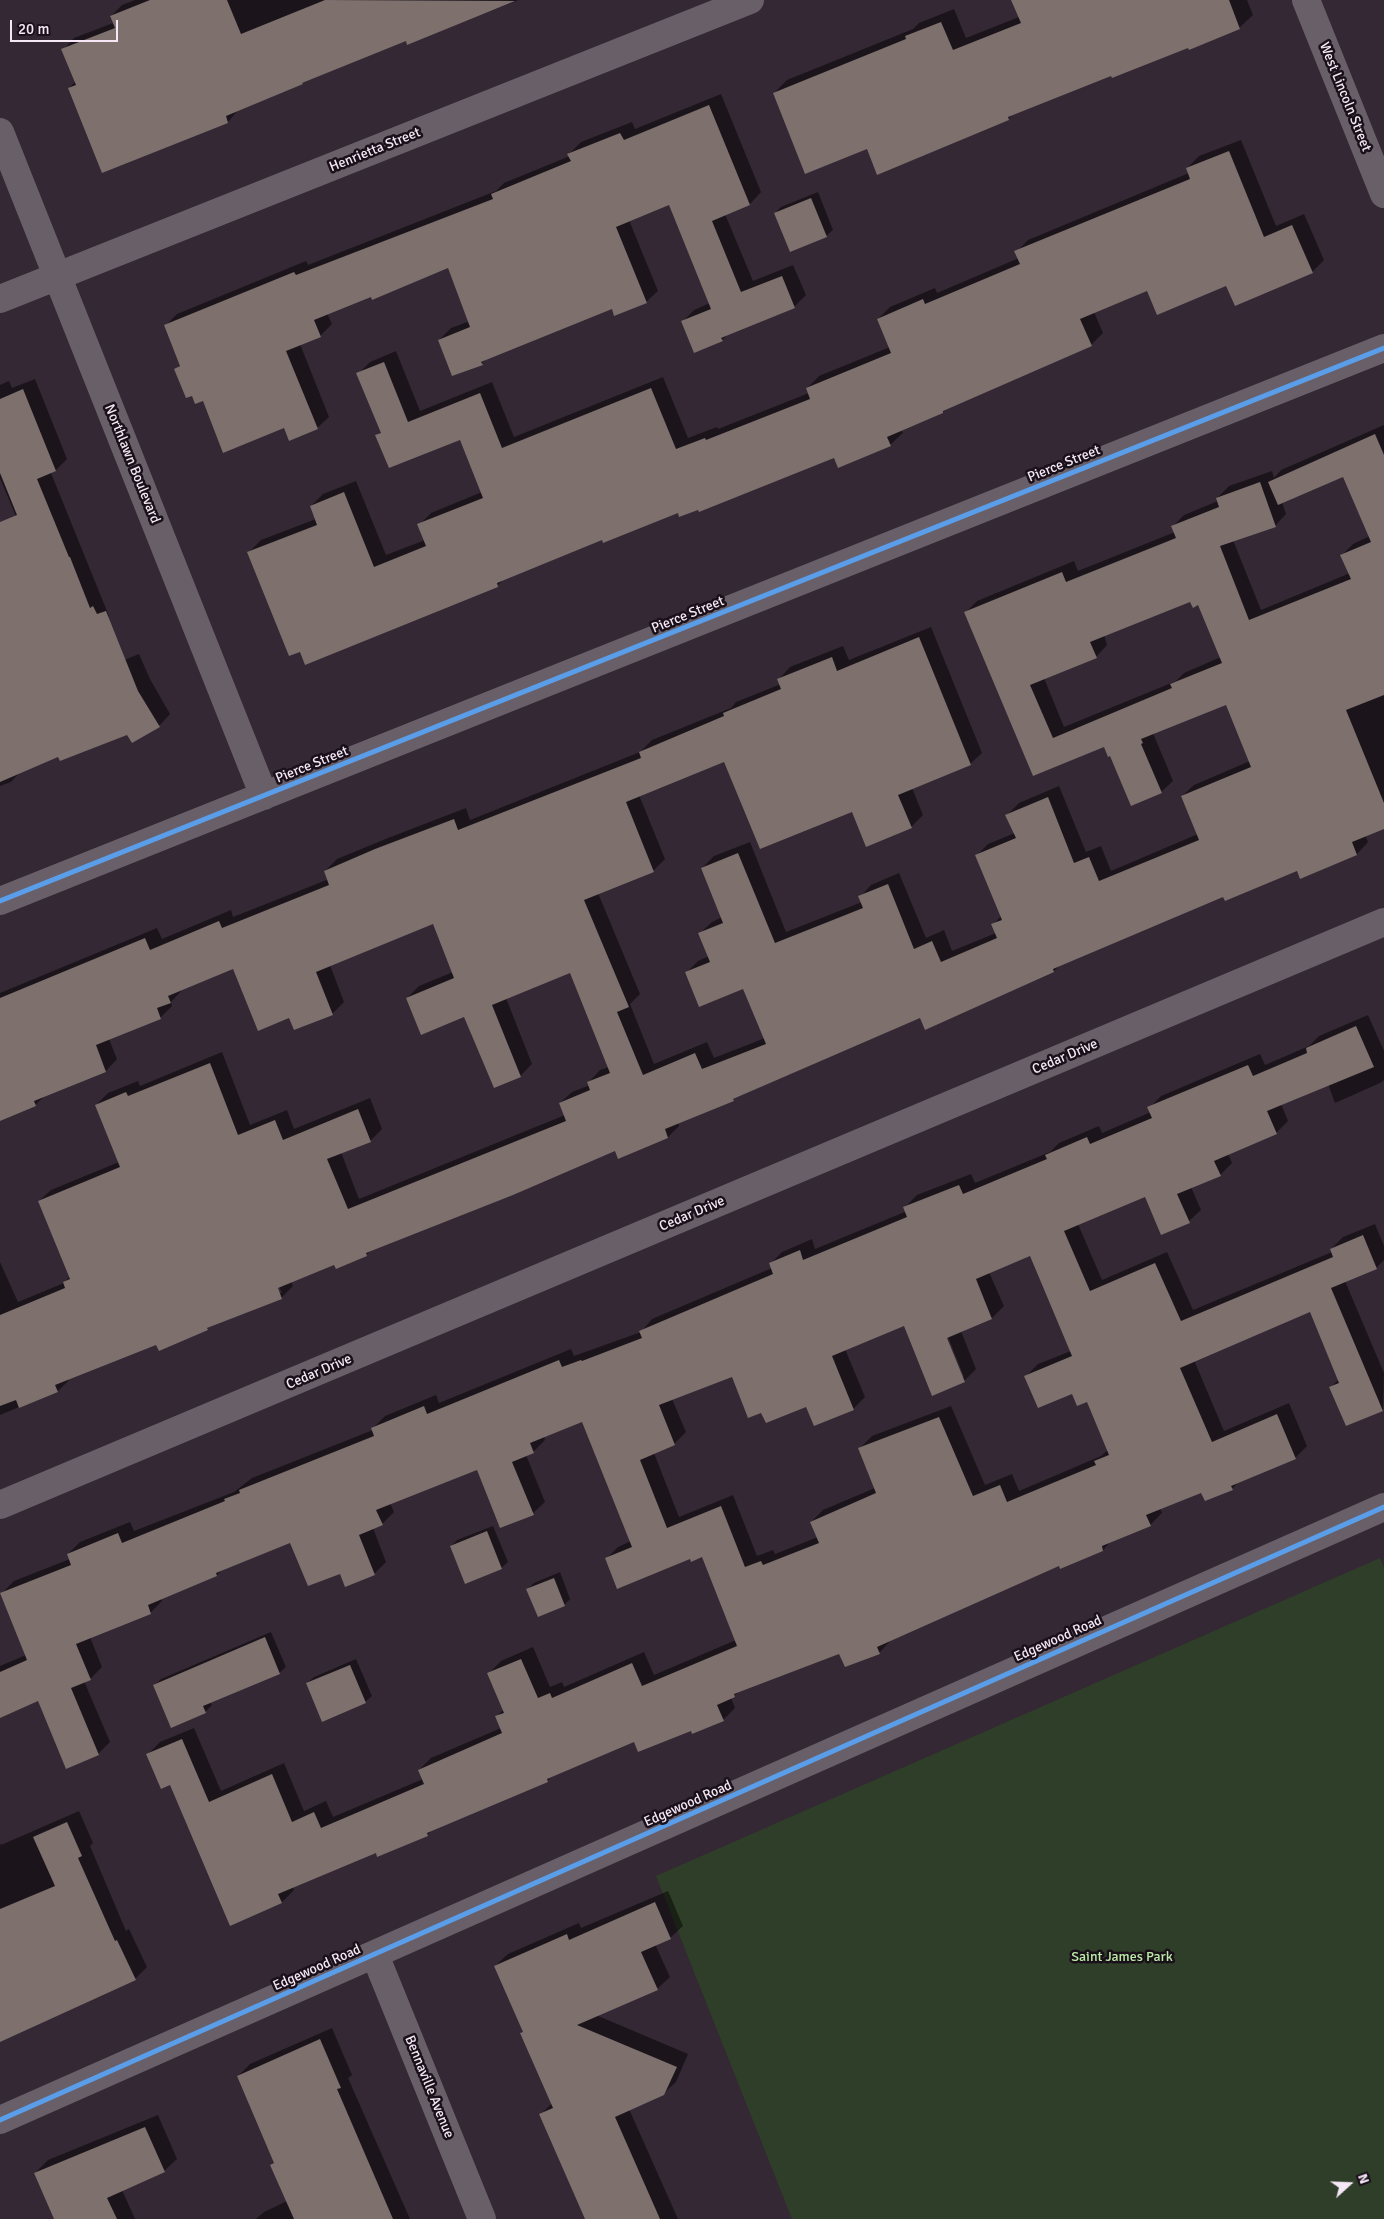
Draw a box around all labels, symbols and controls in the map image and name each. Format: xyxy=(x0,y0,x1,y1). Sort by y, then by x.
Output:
scale bar xyxy=(12,10,120,42)
text: 20 m xyxy=(18,20,49,38)
street label: West Lincoln Street xyxy=(1315,40,1375,154)
street label: Henrietta Street xyxy=(327,124,423,176)
street label: Northlawn Boulevard xyxy=(100,402,164,526)
street label: Pierce Street xyxy=(1025,442,1103,486)
street label: Pierce Street xyxy=(649,593,727,637)
street label: Pierce Street xyxy=(273,743,351,787)
street label: Cedar Drive xyxy=(1030,1036,1100,1078)
street label: Cedar Drive xyxy=(657,1193,727,1235)
street label: Cedar Drive xyxy=(284,1351,354,1393)
street label: Edgewood Road xyxy=(1011,1612,1105,1666)
street label: Edgewood Road xyxy=(641,1777,735,1831)
street label: Edgewood Road xyxy=(270,1941,364,1995)
park label: Saint James Park xyxy=(1071,1949,1173,1965)
street label: Bennaville Avenue xyxy=(401,2033,457,2141)
north arrow xyxy=(1324,2159,1374,2209)
text: N xyxy=(1354,2171,1373,2186)

